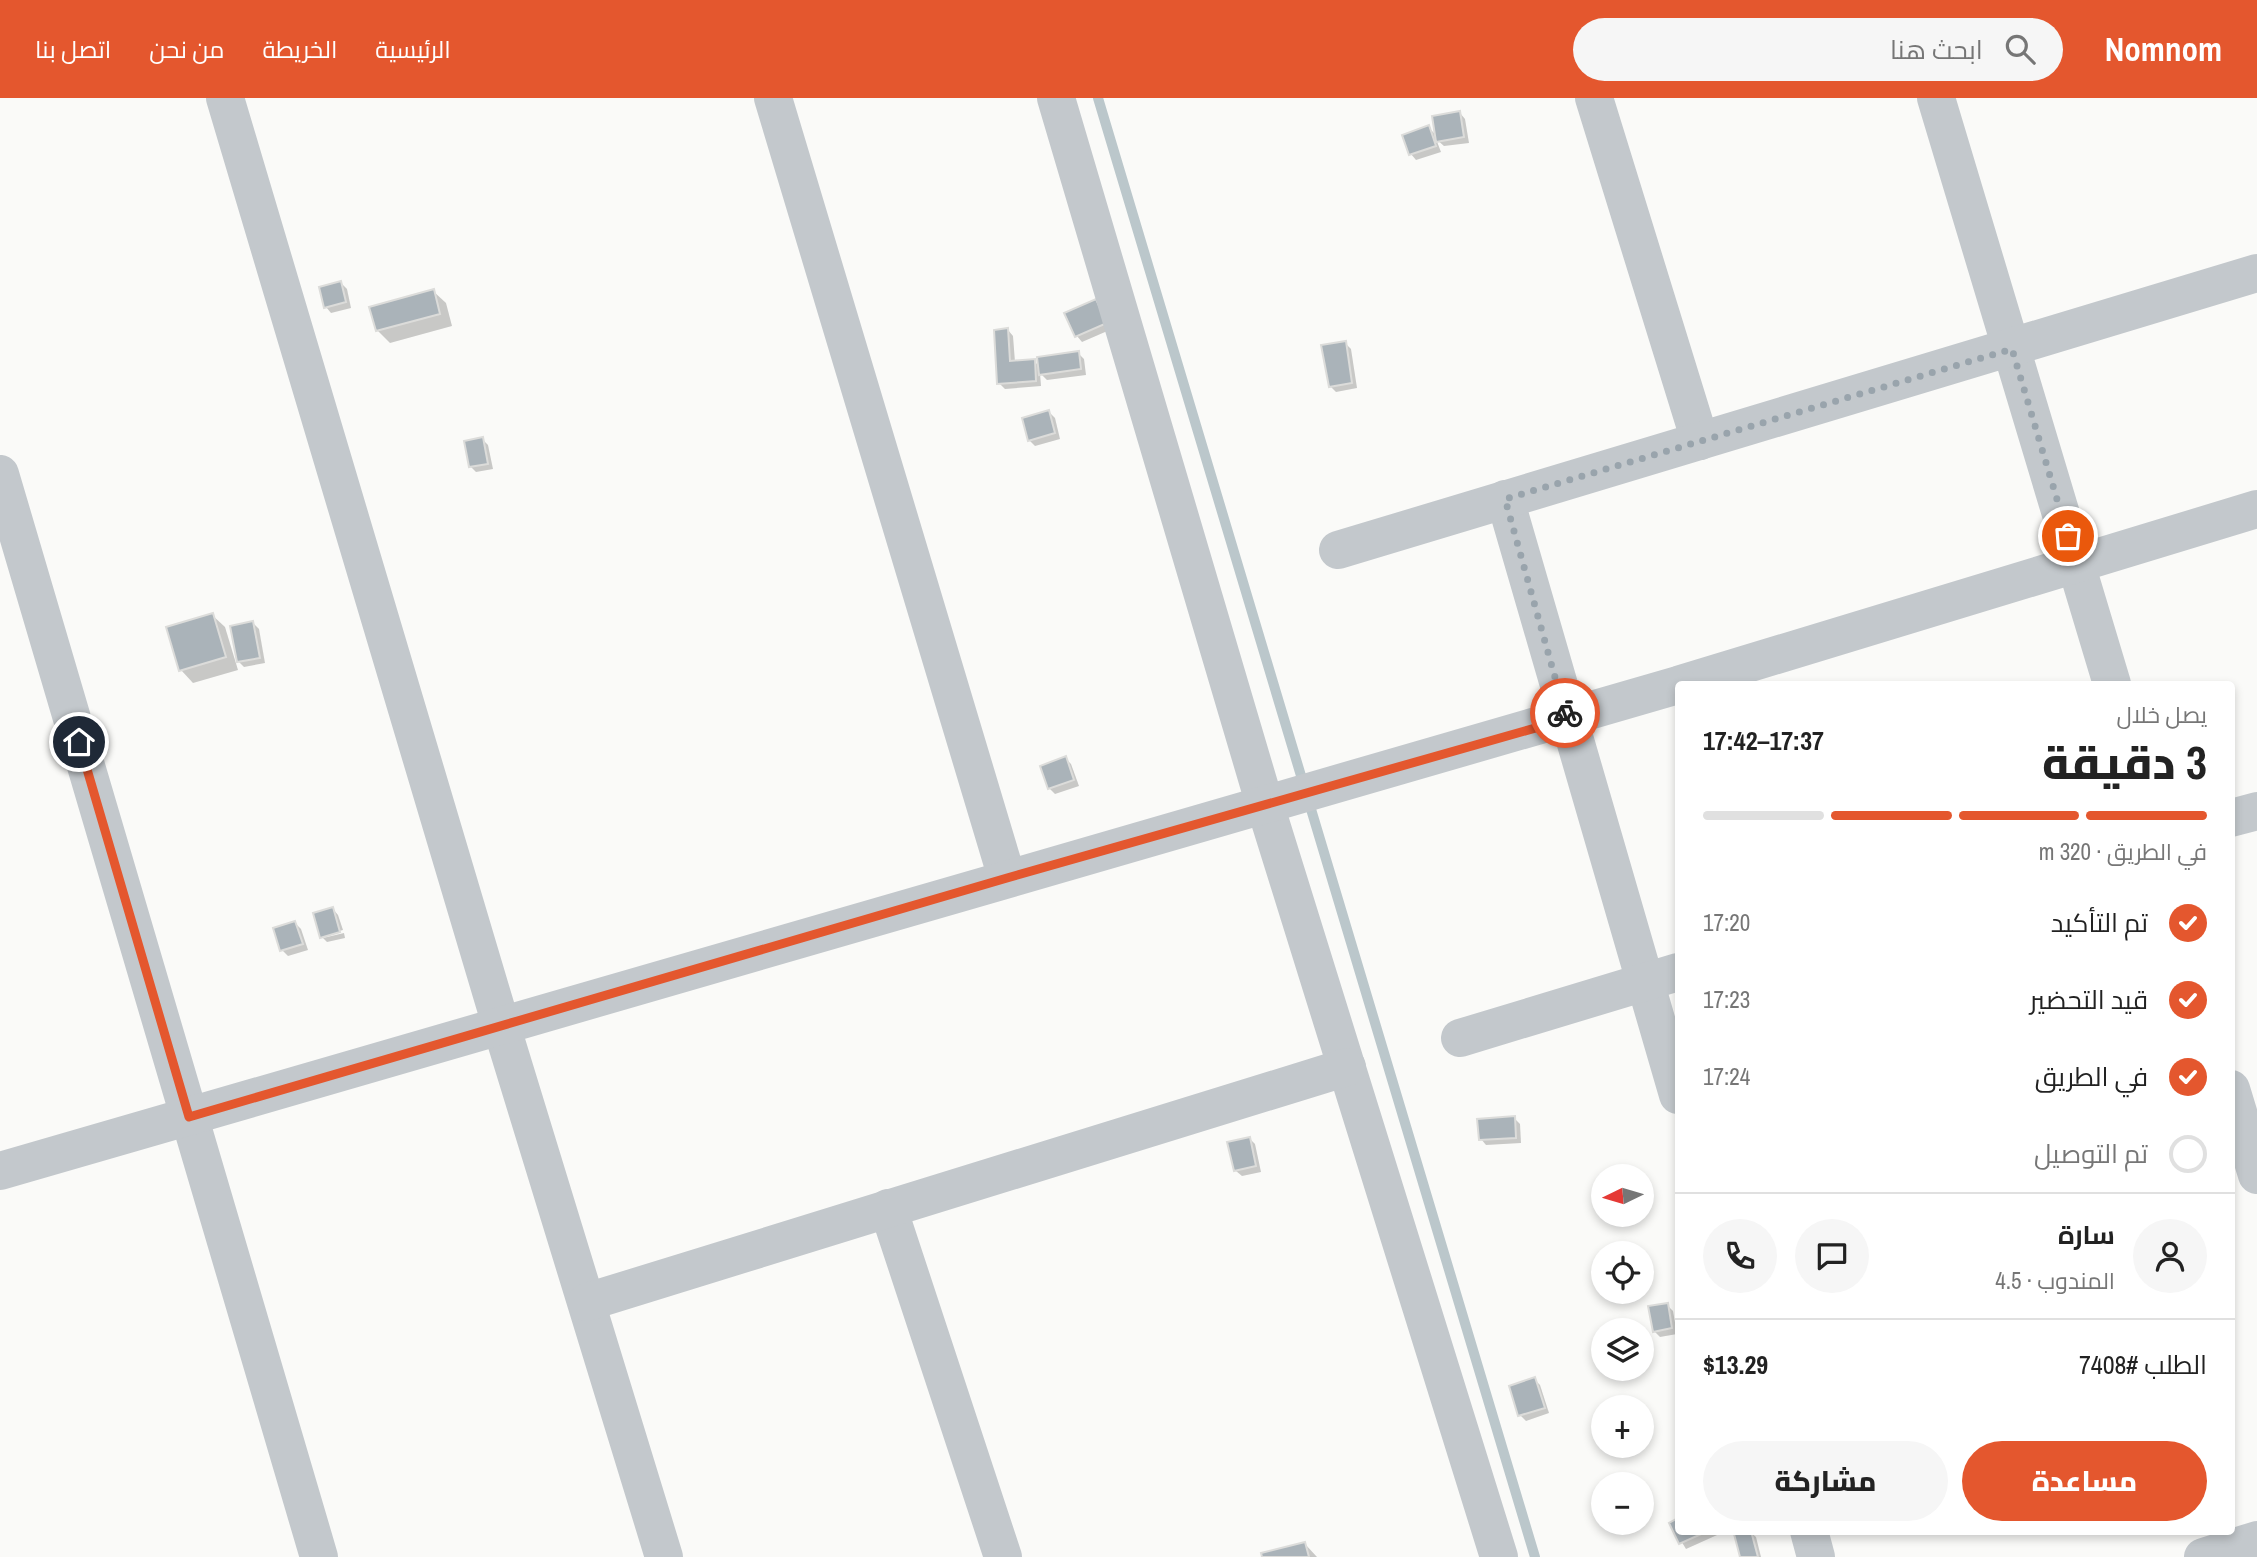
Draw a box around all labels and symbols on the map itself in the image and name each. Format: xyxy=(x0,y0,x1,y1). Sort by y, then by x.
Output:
pin xyxy=(2038,506,2098,566)
courier xyxy=(1530,678,1600,748)
pin xyxy=(49,712,109,772)
north arrow xyxy=(1591,1164,1654,1227)

